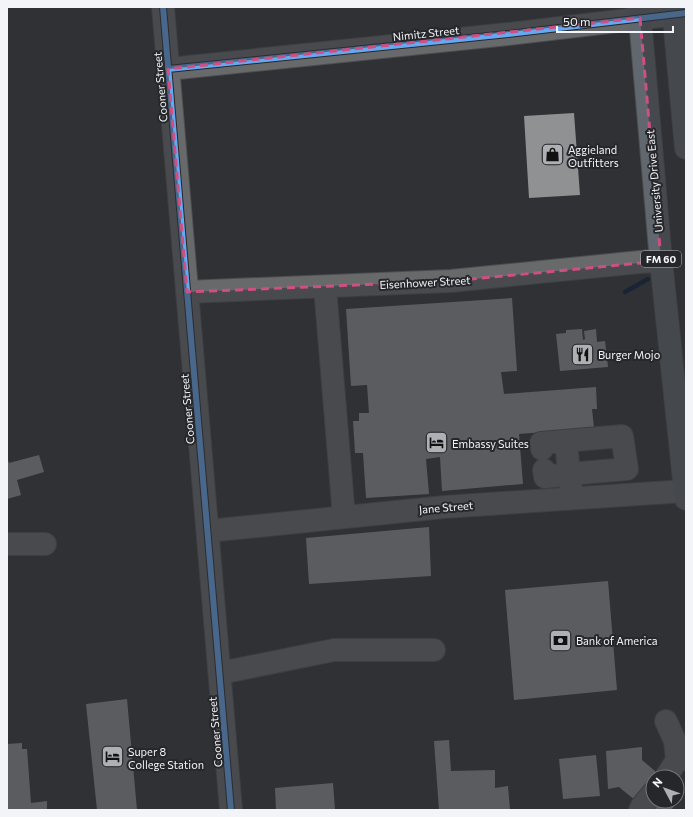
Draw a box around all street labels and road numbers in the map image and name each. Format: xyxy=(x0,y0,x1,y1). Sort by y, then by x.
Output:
street label: Nimitz Street xyxy=(392,23,460,43)
street label: Cooner Street xyxy=(150,51,170,123)
street label: University Drive East xyxy=(643,129,665,233)
road number: FM 60 xyxy=(641,251,681,267)
street label: Eisenhower Street xyxy=(379,273,471,291)
street label: Cooner Street xyxy=(177,373,197,445)
street label: Jane Street xyxy=(418,498,474,517)
street label: Cooner Street xyxy=(205,696,225,768)

